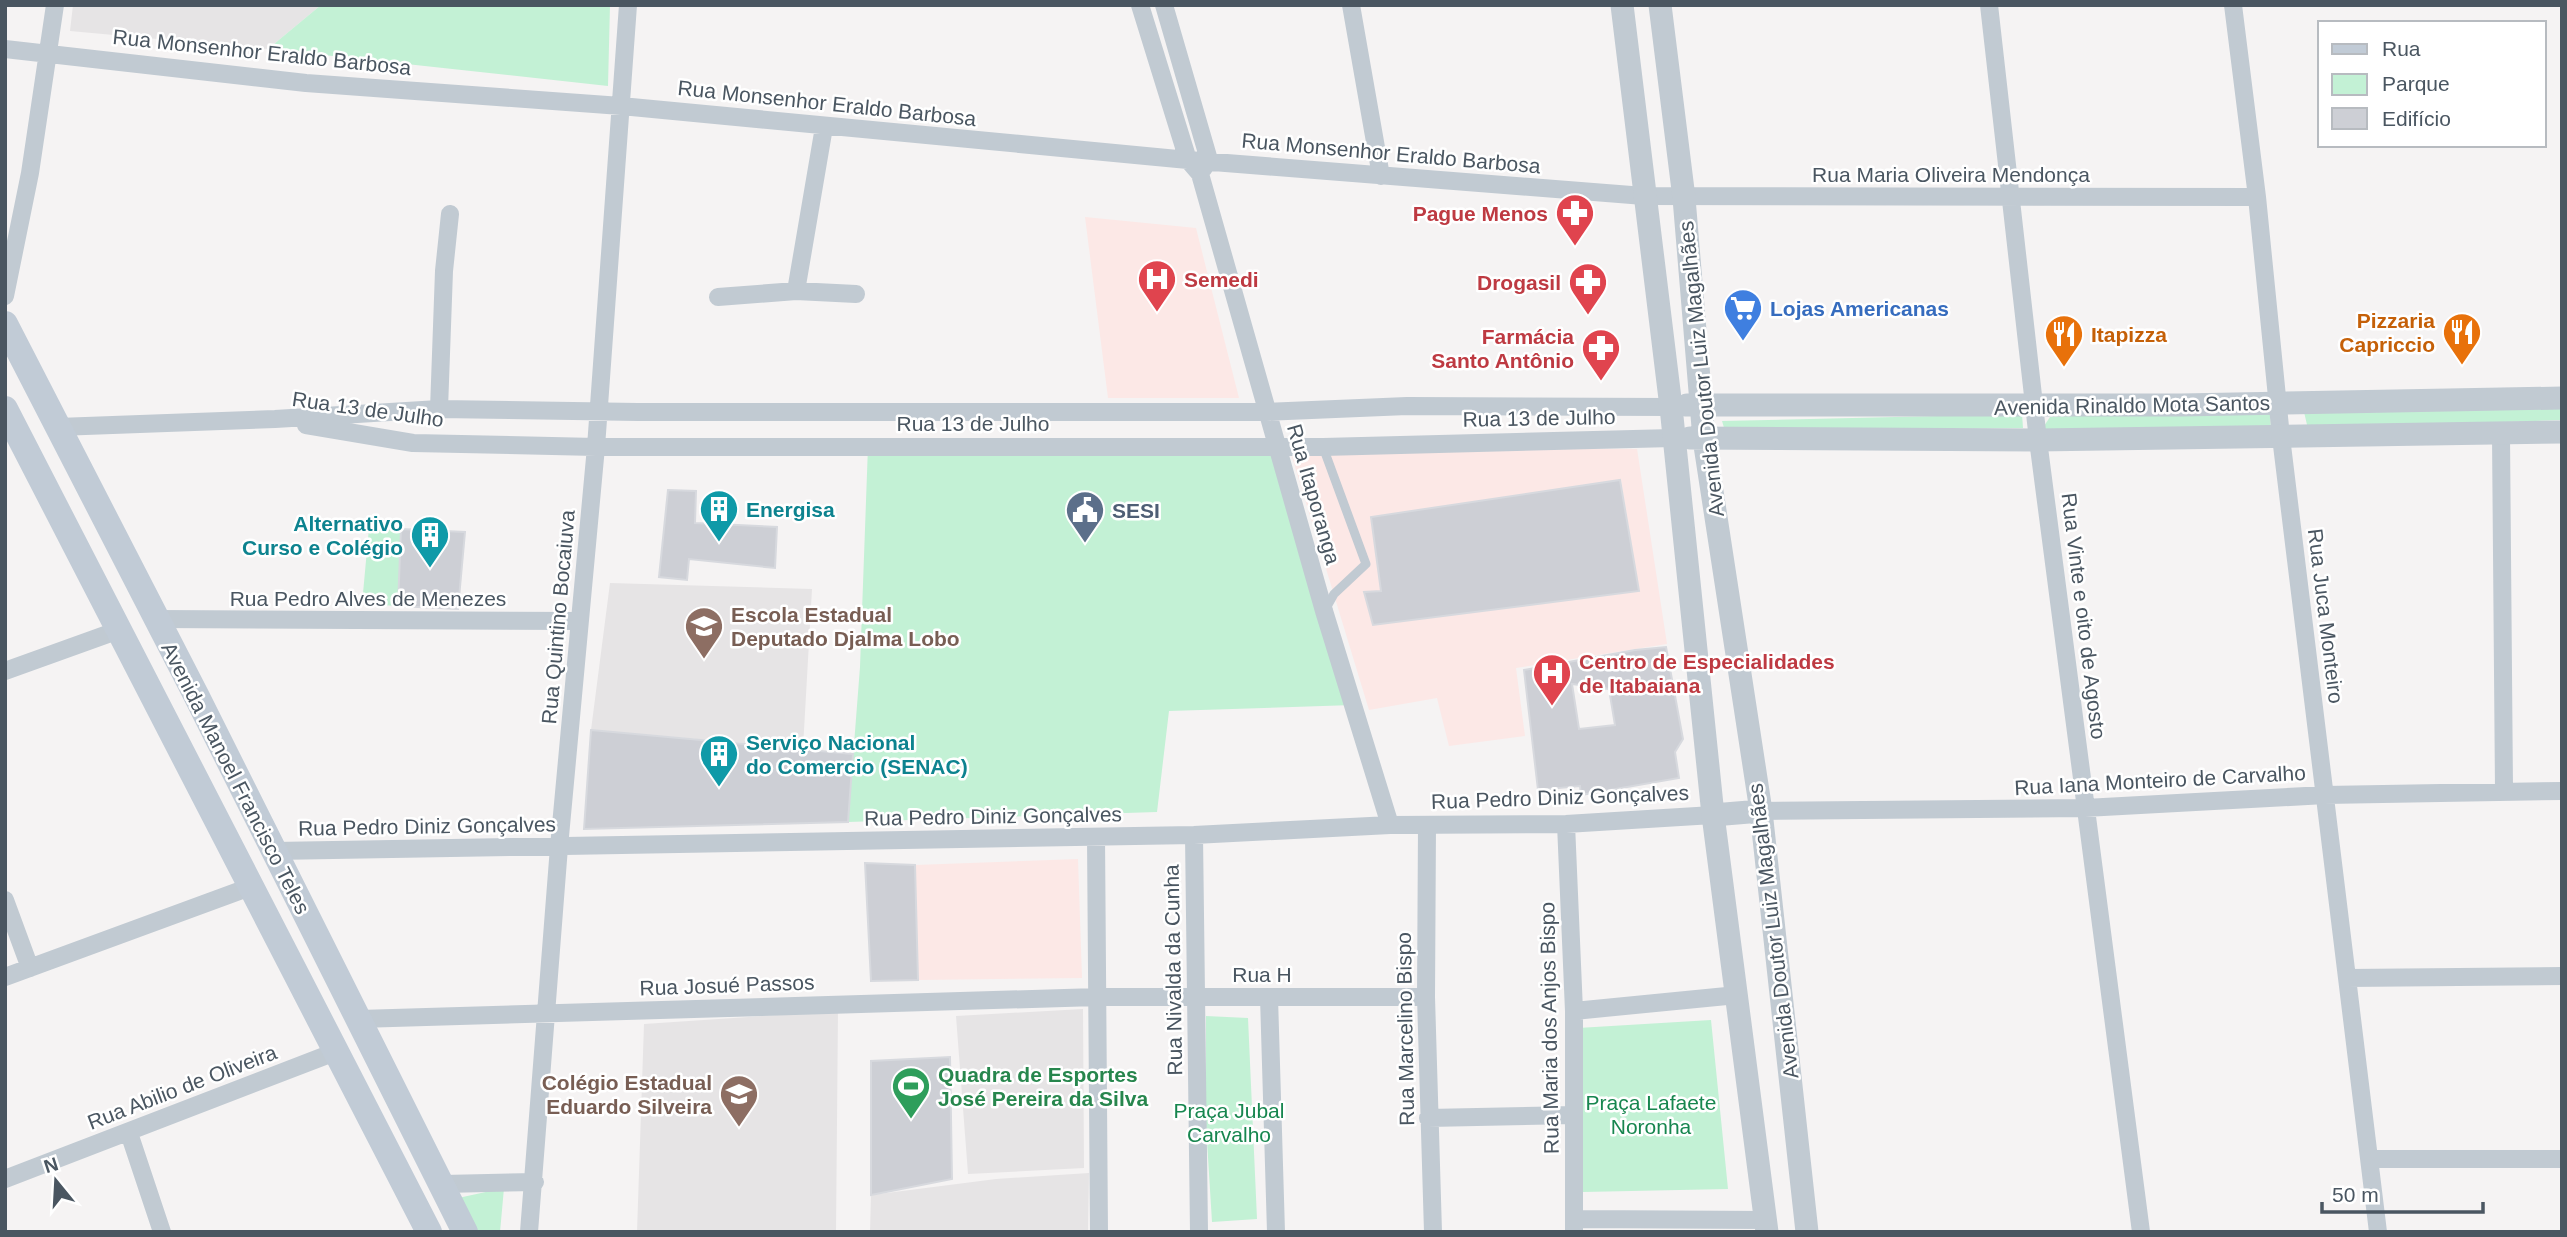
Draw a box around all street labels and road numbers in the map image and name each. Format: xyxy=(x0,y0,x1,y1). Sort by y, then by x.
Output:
street label: Rua Monsenhor Eraldo Barbosa xyxy=(112,25,413,79)
street label: Rua Monsenhor Eraldo Barbosa xyxy=(677,76,978,130)
street label: Rua Monsenhor Eraldo Barbosa xyxy=(1241,128,1542,178)
street label: Rua Maria Oliveira Mendonça xyxy=(1812,163,2090,186)
street label: Avenida Doutor Luiz Magalhães xyxy=(1674,220,1728,518)
street label: Rua 13 de Julho xyxy=(291,387,445,431)
street label: Avenida Rinaldo Mota Santos xyxy=(1994,391,2270,419)
street label: Rua 13 de Julho xyxy=(1462,405,1616,431)
street label: Rua 13 de Julho xyxy=(897,412,1049,435)
street label: Rua Itaporanga xyxy=(1283,421,1345,567)
street label: Rua Vinte e oito de Agosto xyxy=(2057,491,2111,741)
street label: Rua Quintino Bocaiuva xyxy=(537,509,579,725)
street label: Rua Juca Monteiro xyxy=(2304,527,2348,705)
street label: Rua Pedro Alves de Menezes xyxy=(230,587,506,610)
street label: Avenida Manoel Francisco Teles xyxy=(157,638,315,918)
street label: Rua Iana Monteiro de Carvalho xyxy=(2014,761,2306,799)
street label: Rua Pedro Diniz Gonçalves xyxy=(1431,781,1689,813)
street label: Avenida Doutor Luiz Magalhães xyxy=(1743,782,1803,1080)
street label: Rua Pedro Diniz Gonçalves xyxy=(864,802,1122,830)
street label: Rua Pedro Diniz Gonçalves xyxy=(298,812,556,840)
street label: Rua Nivalda da Cunha xyxy=(1160,864,1186,1076)
street label: Rua Maria dos Anjos Bispo xyxy=(1535,902,1563,1154)
street label: Rua Marcelino Bispo xyxy=(1392,932,1418,1126)
street label: Rua H xyxy=(1232,963,1292,986)
street label: Rua Josué Passos xyxy=(639,970,815,1000)
street label: Rua Abilio de Oliveira xyxy=(84,1040,280,1134)

